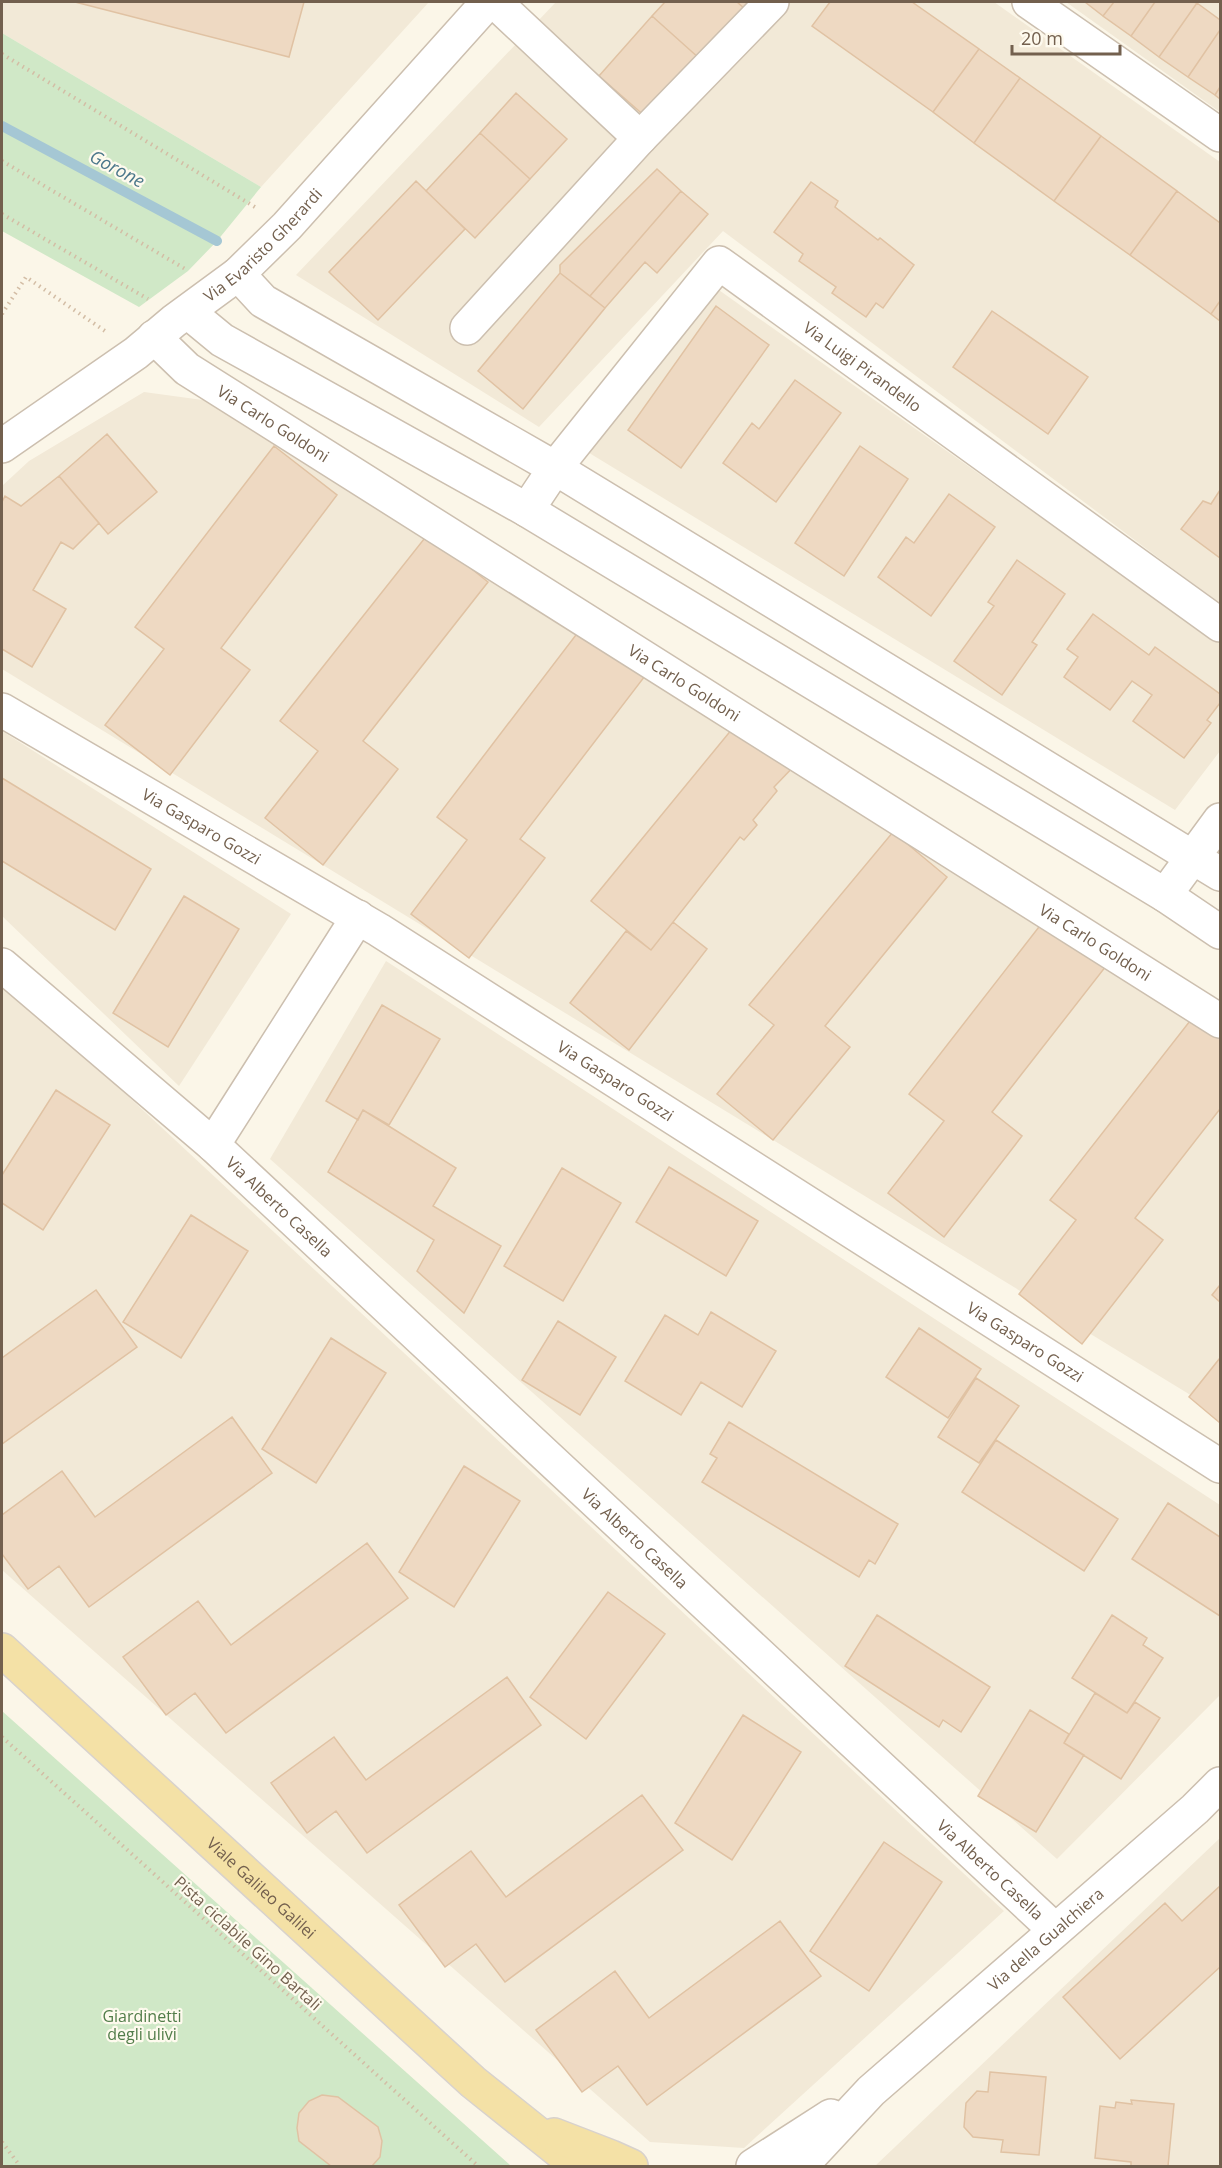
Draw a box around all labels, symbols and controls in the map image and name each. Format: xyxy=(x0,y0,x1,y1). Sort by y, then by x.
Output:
scale bar xyxy=(1012,18,1120,56)
text: 20 m xyxy=(1021,26,1063,50)
water label: Gorone xyxy=(86,144,149,193)
street label: Via Evaristo Gherardi xyxy=(199,183,327,307)
street label: Via Luigi Pirandello xyxy=(799,316,926,417)
street label: Via Carlo Goldoni xyxy=(213,380,334,467)
street label: Via Carlo Goldoni xyxy=(624,639,745,726)
street label: Via Gasparo Gozzi xyxy=(138,783,265,870)
street label: Via Carlo Goldoni xyxy=(1035,899,1155,986)
street label: Via Gasparo Gozzi xyxy=(553,1035,678,1126)
street label: Via Alberto Casella xyxy=(221,1152,337,1262)
street label: Via Gasparo Gozzi xyxy=(963,1297,1088,1387)
street label: Via Alberto Casella xyxy=(577,1483,693,1593)
street label: Via Alberto Casella xyxy=(932,1814,1048,1925)
street label: Viale Galileo Galilei xyxy=(202,1832,321,1944)
street label: Pista ciclabile Gino Bartali xyxy=(170,1871,326,2015)
street label: Via della Gualchiera xyxy=(983,1883,1108,1996)
park label: Giardinetti degli ulivi xyxy=(102,2005,182,2045)

